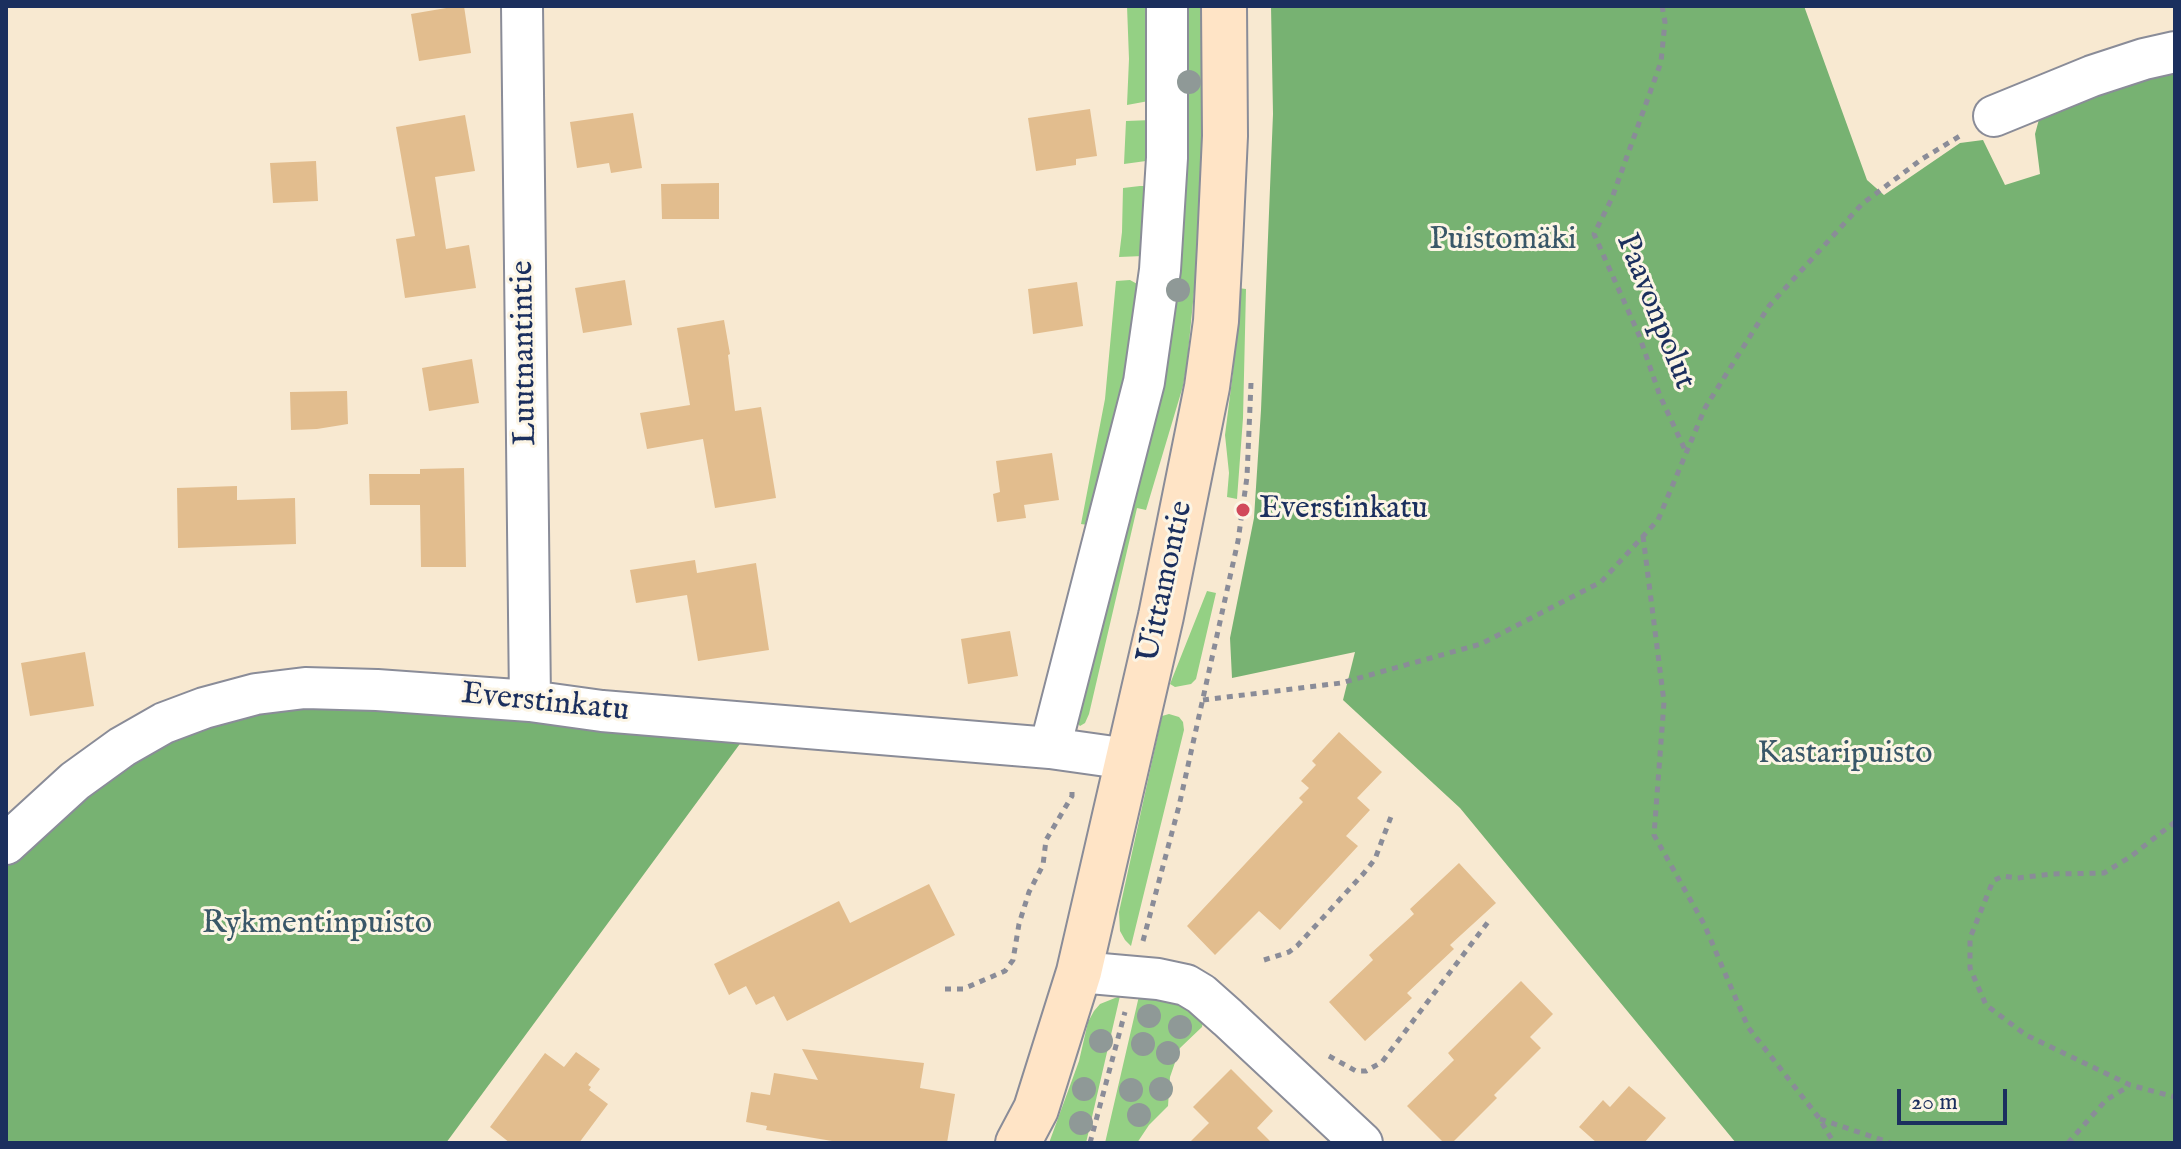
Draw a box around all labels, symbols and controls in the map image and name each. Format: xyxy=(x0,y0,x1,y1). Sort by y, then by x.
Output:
park label: Puistomäki xyxy=(1429,222,1577,260)
street label: Paavonpolut xyxy=(1605,229,1703,395)
street label: Luutnantintie xyxy=(505,260,547,446)
place label: Everstinkatu xyxy=(1259,491,1428,529)
street label: Uittamontie xyxy=(1131,498,1203,666)
marker: Everstinkatu xyxy=(1234,501,1252,519)
street label: Everstinkatu xyxy=(459,676,631,732)
park label: Kastaripuisto xyxy=(1758,736,1932,774)
park label: Rykmentinpuisto xyxy=(202,906,432,944)
scale bar xyxy=(1901,1073,2011,1123)
text: 20 m xyxy=(1911,1087,1958,1118)

